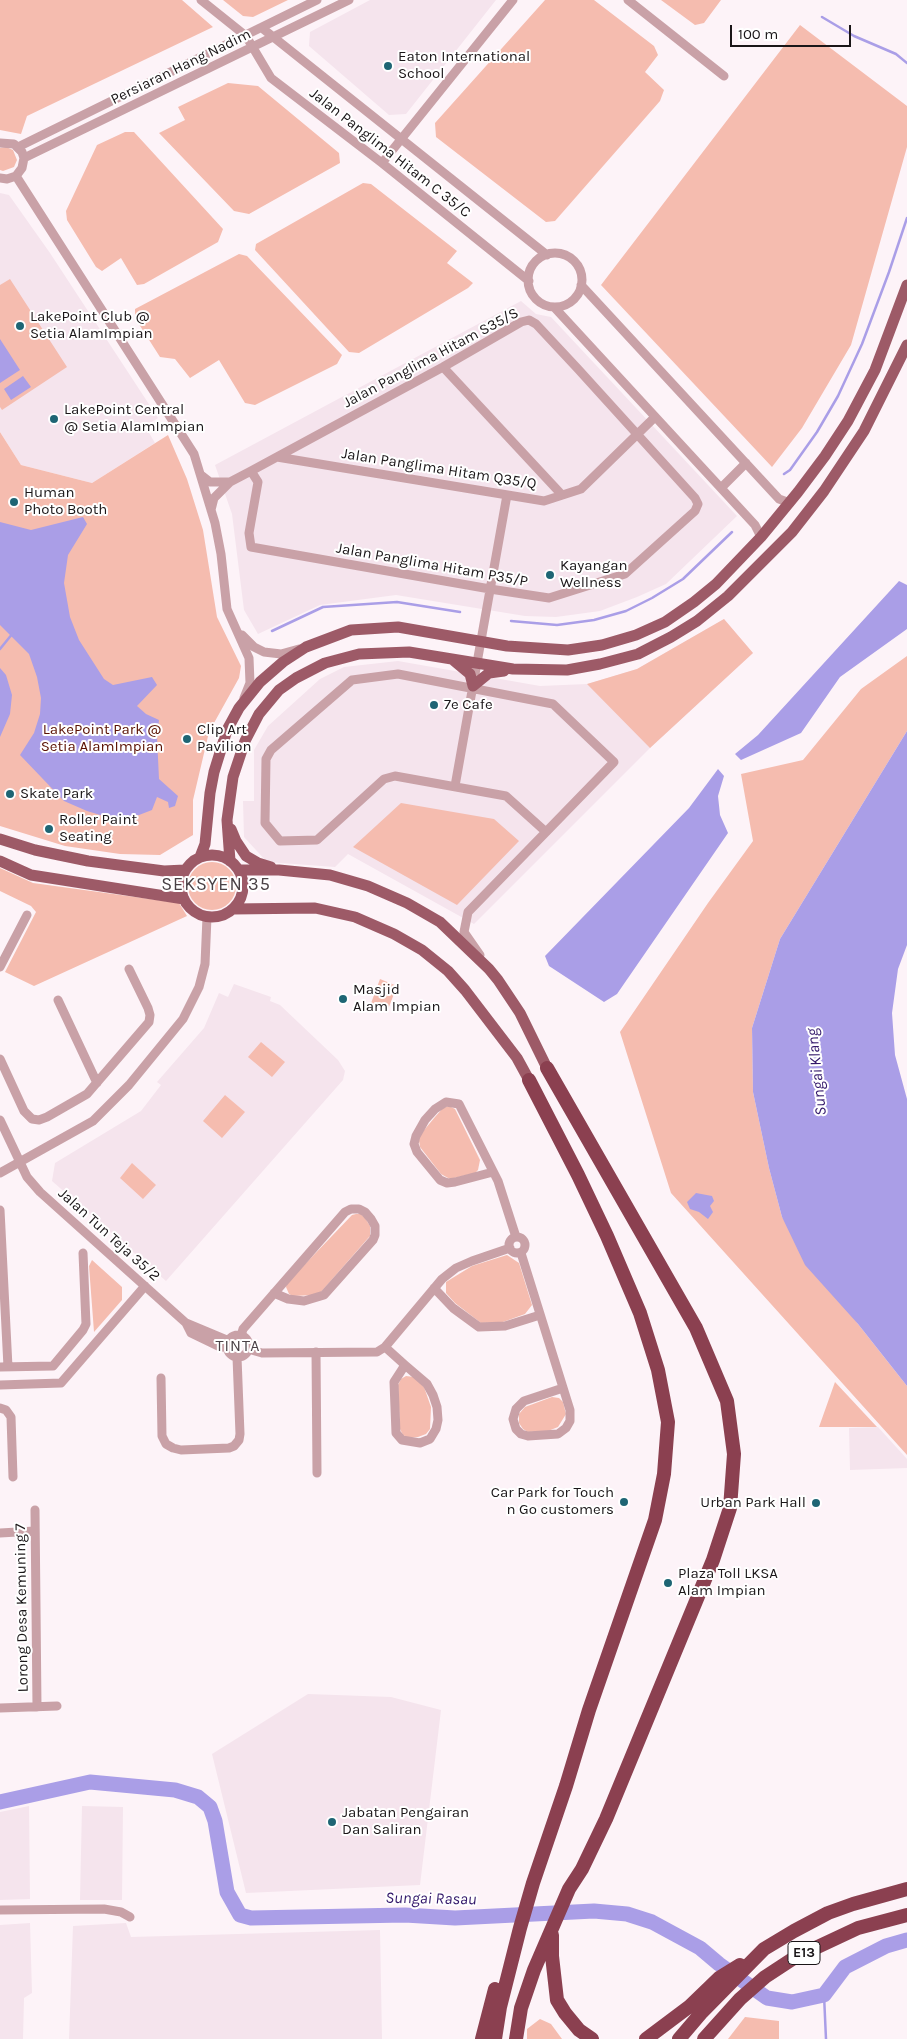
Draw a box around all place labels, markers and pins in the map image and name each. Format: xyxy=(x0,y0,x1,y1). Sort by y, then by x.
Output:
place label: Eaton International School xyxy=(398,48,530,83)
marker: Eaton International School xyxy=(382,60,394,72)
place label: LakePoint Club @ Setia AlamImpian xyxy=(30,308,153,343)
marker: LakePoint Club @ Setia AlamImpian xyxy=(14,320,26,332)
place label: LakePoint Central @ Setia AlamImpian xyxy=(64,401,204,436)
marker: LakePoint Central @ Setia AlamImpian xyxy=(48,413,60,425)
place label: Human Photo Booth xyxy=(24,484,107,519)
marker: Human Photo Booth xyxy=(8,496,20,508)
place label: Kayangan Wellness xyxy=(560,557,627,592)
marker: Kayangan Wellness xyxy=(544,569,556,581)
place label: 7e Cafe xyxy=(444,696,493,714)
marker: 7e Cafe xyxy=(428,699,440,711)
place label: Clip Art Pavilion xyxy=(197,721,251,756)
marker: Clip Art Pavilion xyxy=(181,733,193,745)
place label: Skate Park xyxy=(20,785,93,803)
marker: Skate Park xyxy=(4,788,16,800)
place label: Roller Paint Seating xyxy=(59,811,137,846)
marker: Roller Paint Seating xyxy=(43,823,55,835)
place label: Masjid Alam Impian xyxy=(353,981,440,1016)
marker: Masjid Alam Impian xyxy=(337,993,349,1005)
place label: Car Park for Touch n Go customers xyxy=(491,1484,614,1519)
place label: Urban Park Hall xyxy=(700,1494,806,1512)
marker: Car Park for Touch n Go customers xyxy=(618,1496,630,1508)
marker: Urban Park Hall xyxy=(810,1497,822,1509)
place label: Plaza Toll LKSA Alam Impian xyxy=(678,1565,778,1600)
marker: Plaza Toll LKSA Alam Impian xyxy=(662,1577,674,1589)
place label: Jabatan Pengairan Dan Saliran xyxy=(342,1804,469,1839)
marker: Jabatan Pengairan Dan Saliran xyxy=(326,1816,338,1828)

